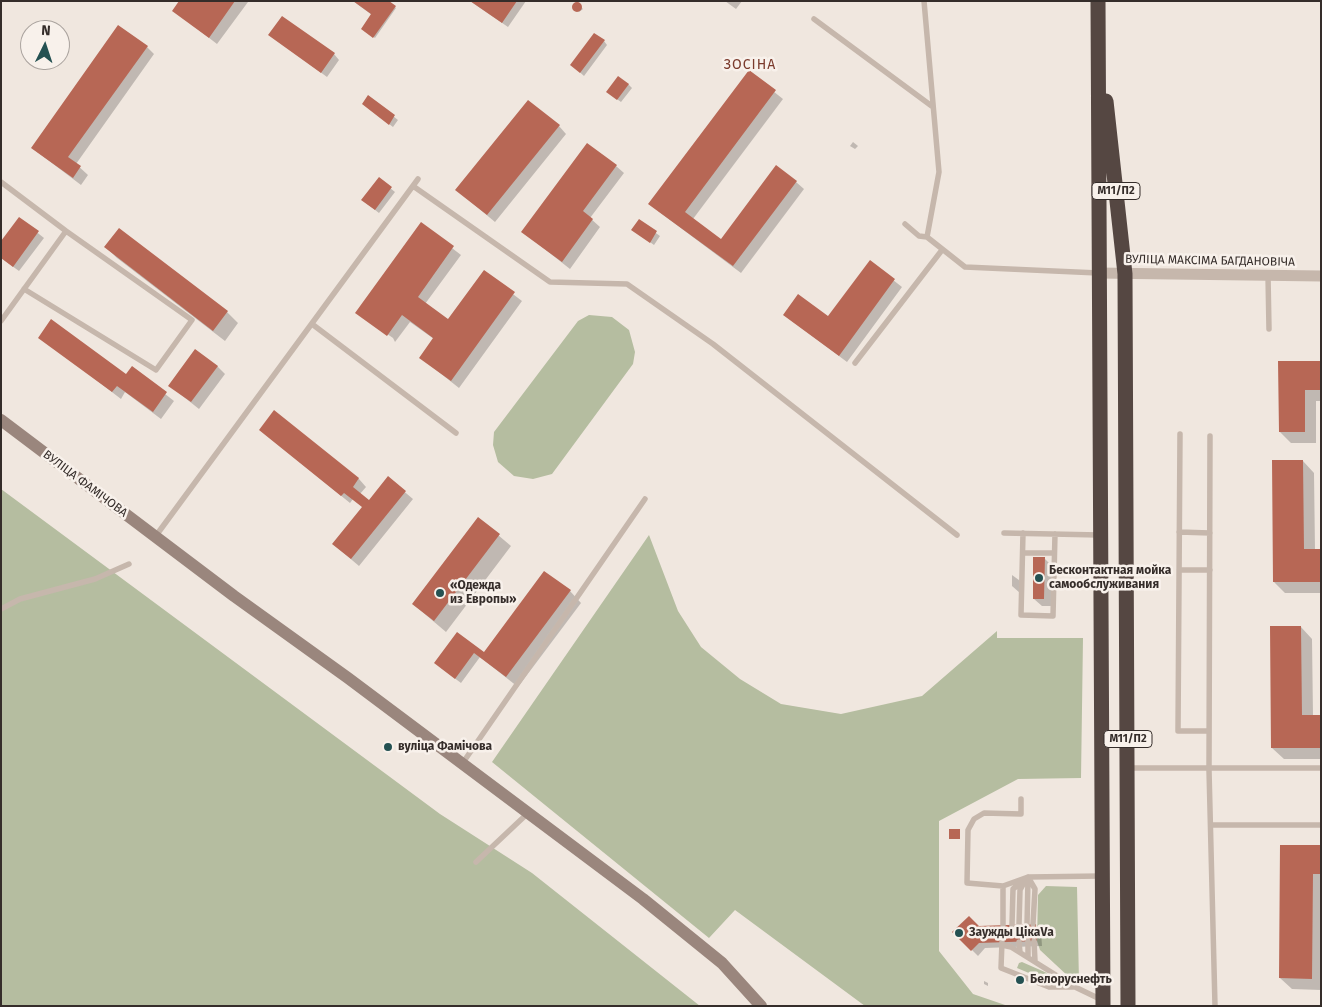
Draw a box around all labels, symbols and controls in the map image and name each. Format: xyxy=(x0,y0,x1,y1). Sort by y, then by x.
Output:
north arrow xyxy=(20,20,70,70)
text: N xyxy=(41,22,51,39)
district label: ЗОСІНА xyxy=(723,57,777,73)
road number: М11/П2 xyxy=(1092,182,1140,200)
street label: ВУЛІЦА МАКСІМА БАГДАНОВІЧА xyxy=(1125,252,1295,270)
street label: ВУЛІЦА ФАМІЧОВА xyxy=(40,448,130,520)
place label: Бесконтактная мойка самообслуживания xyxy=(1049,564,1171,592)
marker: Бесконтактная мойка самообслуживания xyxy=(1033,572,1045,584)
place label: «Одежда из Европы» xyxy=(450,579,517,607)
marker: «Одежда из Европы» xyxy=(434,587,446,599)
road number: М11/П2 xyxy=(1104,731,1152,748)
place label: вуліца Фамічова xyxy=(398,740,492,754)
marker: вуліца Фамічова xyxy=(382,741,394,753)
place label: Заужды ЦікаVа xyxy=(969,926,1054,940)
marker: Заужды ЦікаVа xyxy=(953,927,965,939)
place label: Белоруснефть xyxy=(1030,973,1112,987)
marker: Белоруснефть xyxy=(1014,974,1026,986)

